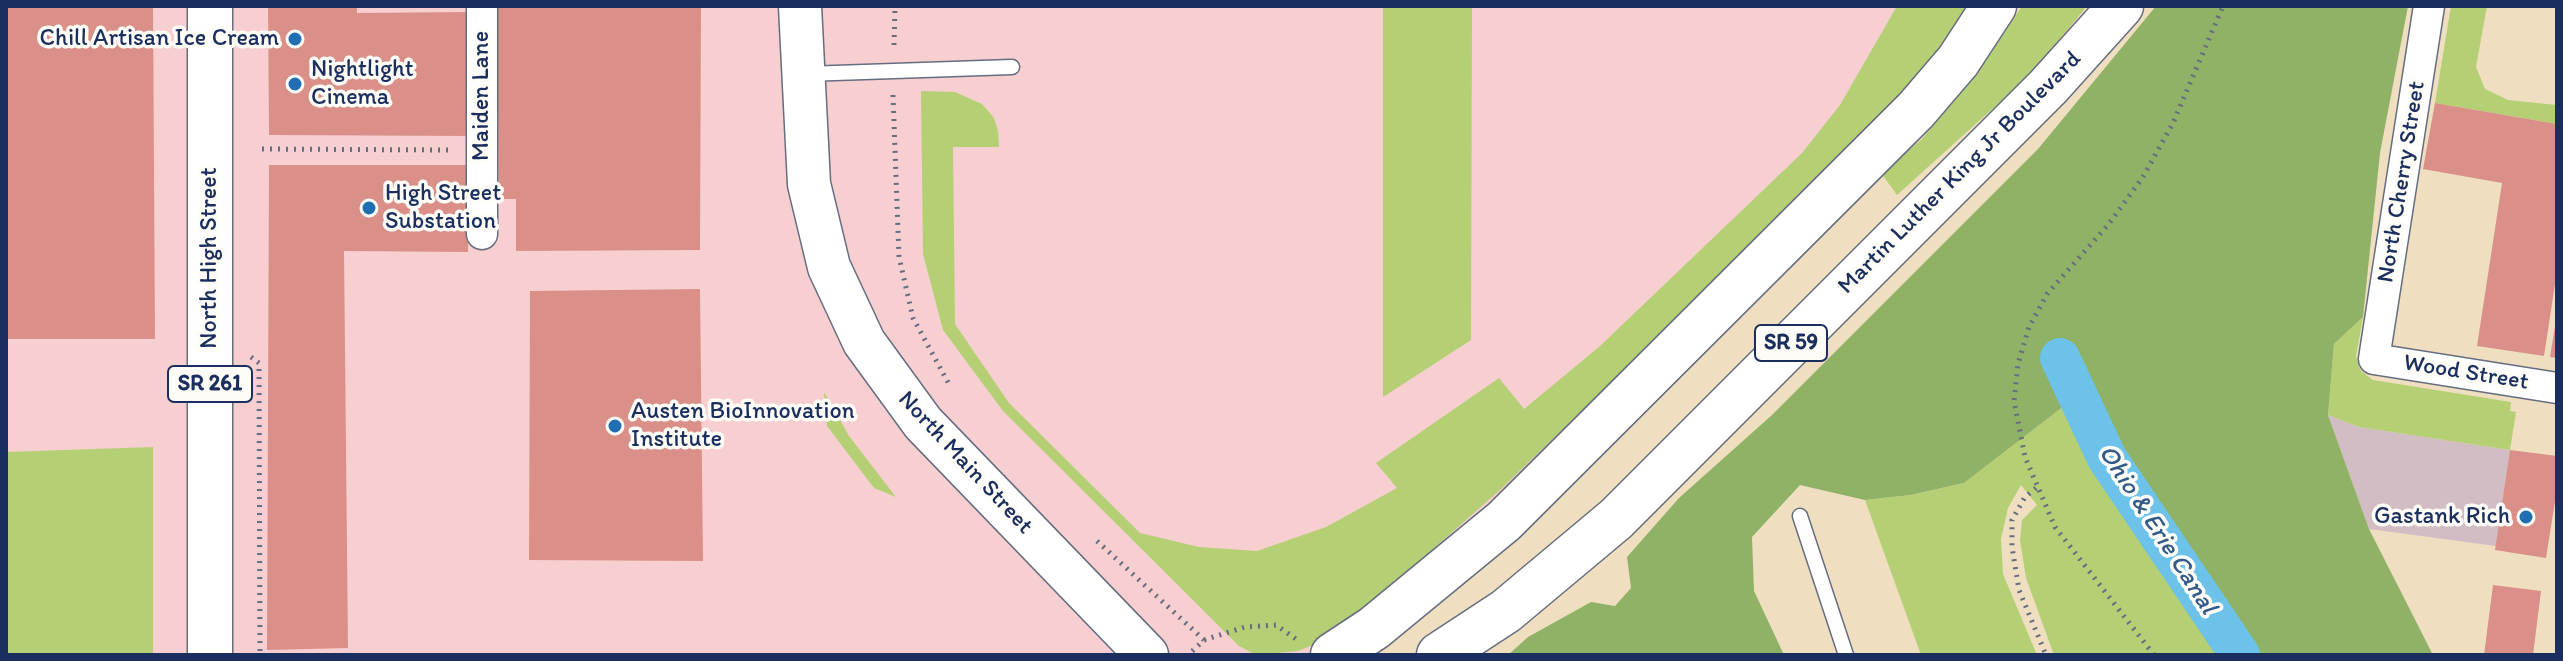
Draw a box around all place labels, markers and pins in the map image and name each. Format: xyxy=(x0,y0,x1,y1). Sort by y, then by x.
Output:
place label: Chill Artisan Ice Cream xyxy=(40,25,279,53)
marker: Chill Artisan Ice Cream xyxy=(286,30,304,48)
place label: Nightlight Cinema xyxy=(311,56,414,112)
marker: Nightlight Cinema xyxy=(286,75,304,93)
place label: High Street Substation xyxy=(385,180,501,236)
marker: High Street Substation xyxy=(360,199,378,217)
place label: Austen BioInnovation Institute xyxy=(631,398,854,454)
marker: Austen BioInnovation Institute xyxy=(606,417,624,435)
place label: Gastank Rich xyxy=(2374,503,2510,531)
marker: Gastank Rich xyxy=(2517,508,2535,526)

